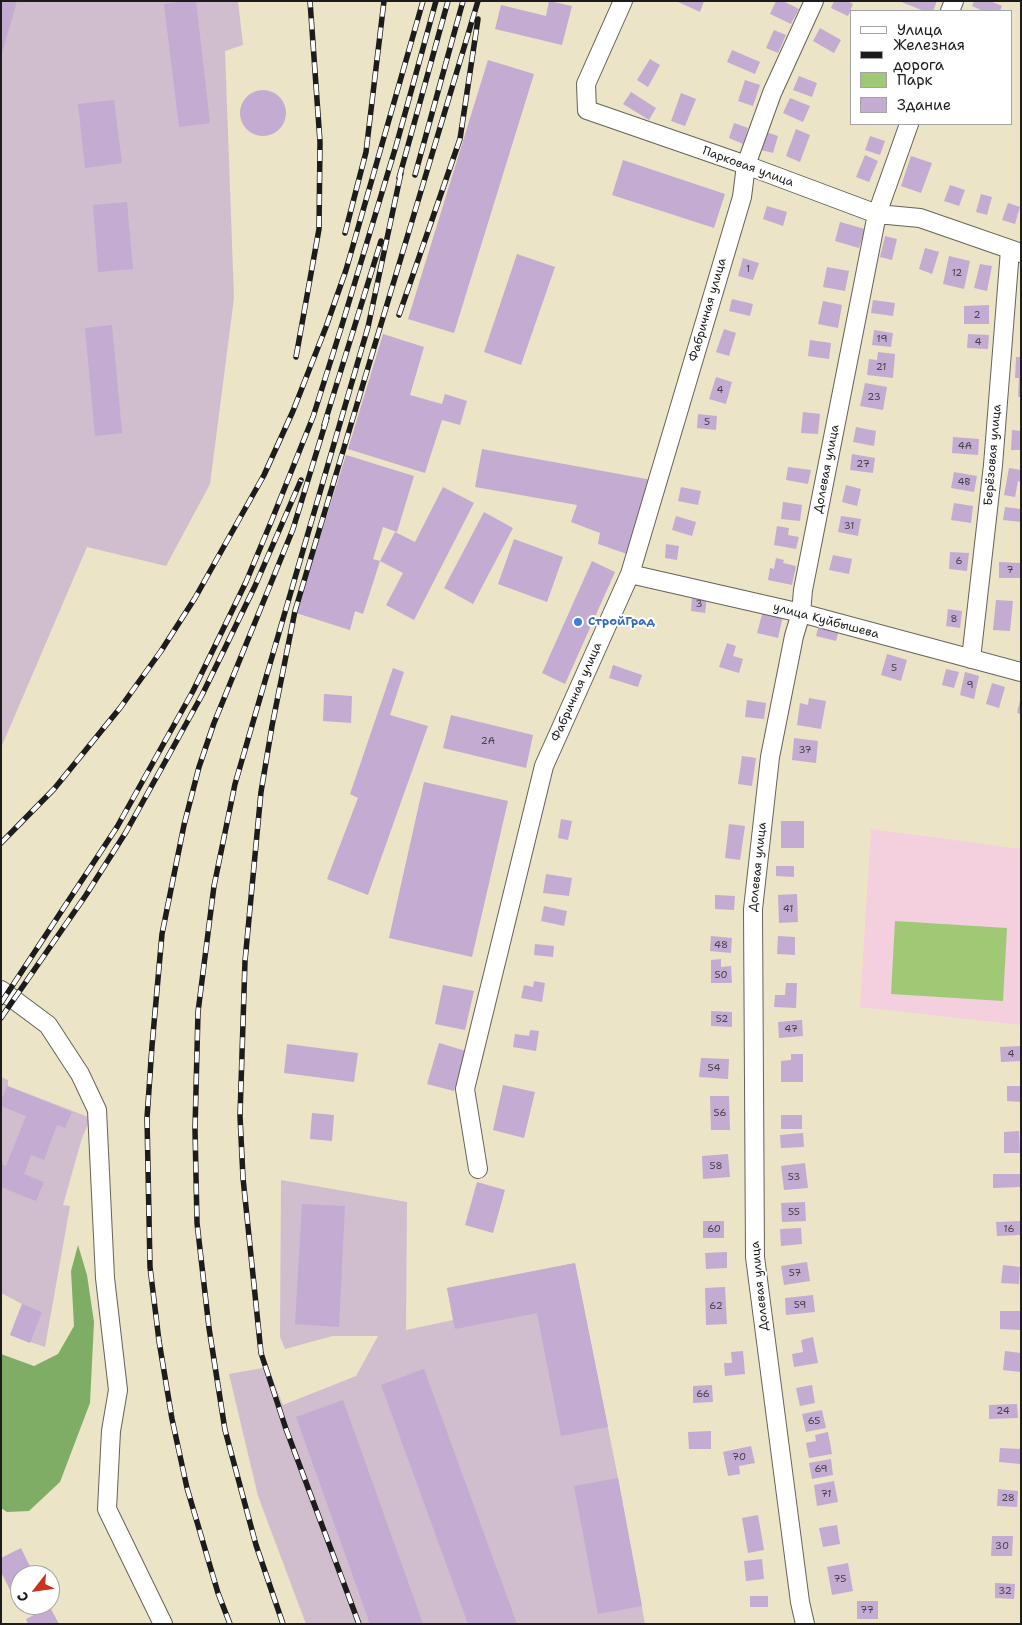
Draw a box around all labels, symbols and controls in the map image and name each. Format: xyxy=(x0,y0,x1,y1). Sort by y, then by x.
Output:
legend xyxy=(850,10,1012,125)
text: Улица xyxy=(897,20,942,40)
text: Железная дорога xyxy=(893,35,965,75)
text: Парк xyxy=(897,70,933,90)
text: Здание xyxy=(897,95,951,115)
street label: Парковая улица xyxy=(700,144,796,190)
street label: Фабричная улица xyxy=(686,257,730,363)
house number: 1 xyxy=(746,263,750,275)
house number: 12 xyxy=(952,267,962,279)
house number: 2 xyxy=(974,309,980,321)
house number: 19 xyxy=(877,333,887,345)
house number: 4 xyxy=(975,336,981,348)
house number: 21 xyxy=(876,361,886,373)
house number: 4 xyxy=(717,384,723,396)
house number: 23 xyxy=(867,391,881,403)
street label: Берёзовая улица xyxy=(981,404,1005,506)
house number: 5 xyxy=(704,416,710,428)
street label: Долевая улица xyxy=(811,423,843,515)
house number: 4А xyxy=(958,440,972,452)
house number: 27 xyxy=(856,458,870,470)
house number: 4В xyxy=(958,476,970,488)
house number: 31 xyxy=(844,520,854,532)
house number: 6 xyxy=(956,555,962,567)
house number: 7 xyxy=(1007,564,1013,576)
house number: 3 xyxy=(696,598,702,610)
street label: улица Куйбышева xyxy=(771,600,881,642)
house number: 8 xyxy=(951,613,957,625)
place label: СтройГрад xyxy=(588,615,655,629)
marker: СтройГрад xyxy=(572,616,584,628)
street label: Фабричная улица xyxy=(549,640,605,744)
house number: 5 xyxy=(891,662,897,674)
house number: 9 xyxy=(967,679,973,691)
house number: 2А xyxy=(481,735,495,747)
house number: 37 xyxy=(798,744,812,756)
street label: Долевая улица xyxy=(746,821,770,913)
house number: 41 xyxy=(783,903,793,915)
house number: 48 xyxy=(714,939,728,951)
house number: 50 xyxy=(714,969,728,981)
house number: 52 xyxy=(716,1013,728,1025)
house number: 47 xyxy=(784,1023,798,1035)
house number: 4 xyxy=(1008,1048,1014,1060)
house number: 54 xyxy=(708,1062,720,1074)
house number: 56 xyxy=(714,1107,726,1119)
house number: 58 xyxy=(710,1160,722,1172)
house number: 53 xyxy=(788,1171,800,1183)
house number: 55 xyxy=(788,1206,800,1218)
house number: 60 xyxy=(707,1223,721,1235)
house number: 16 xyxy=(1004,1223,1014,1235)
street label: Долевая улица xyxy=(748,1240,772,1332)
house number: 57 xyxy=(789,1267,801,1279)
house number: 59 xyxy=(794,1299,806,1311)
house number: 62 xyxy=(709,1300,723,1312)
house number: 66 xyxy=(696,1388,710,1400)
house number: 24 xyxy=(996,1405,1010,1417)
house number: 65 xyxy=(808,1415,820,1427)
house number: 70 xyxy=(732,1451,746,1463)
house number: 69 xyxy=(814,1463,828,1475)
house number: 71 xyxy=(821,1488,831,1500)
house number: 28 xyxy=(1001,1492,1015,1504)
house number: 30 xyxy=(995,1540,1009,1552)
north arrow xyxy=(10,1565,60,1615)
house number: 75 xyxy=(834,1573,846,1585)
house number: 32 xyxy=(998,1585,1012,1597)
text: С xyxy=(13,1589,33,1605)
house number: 77 xyxy=(860,1604,874,1616)

